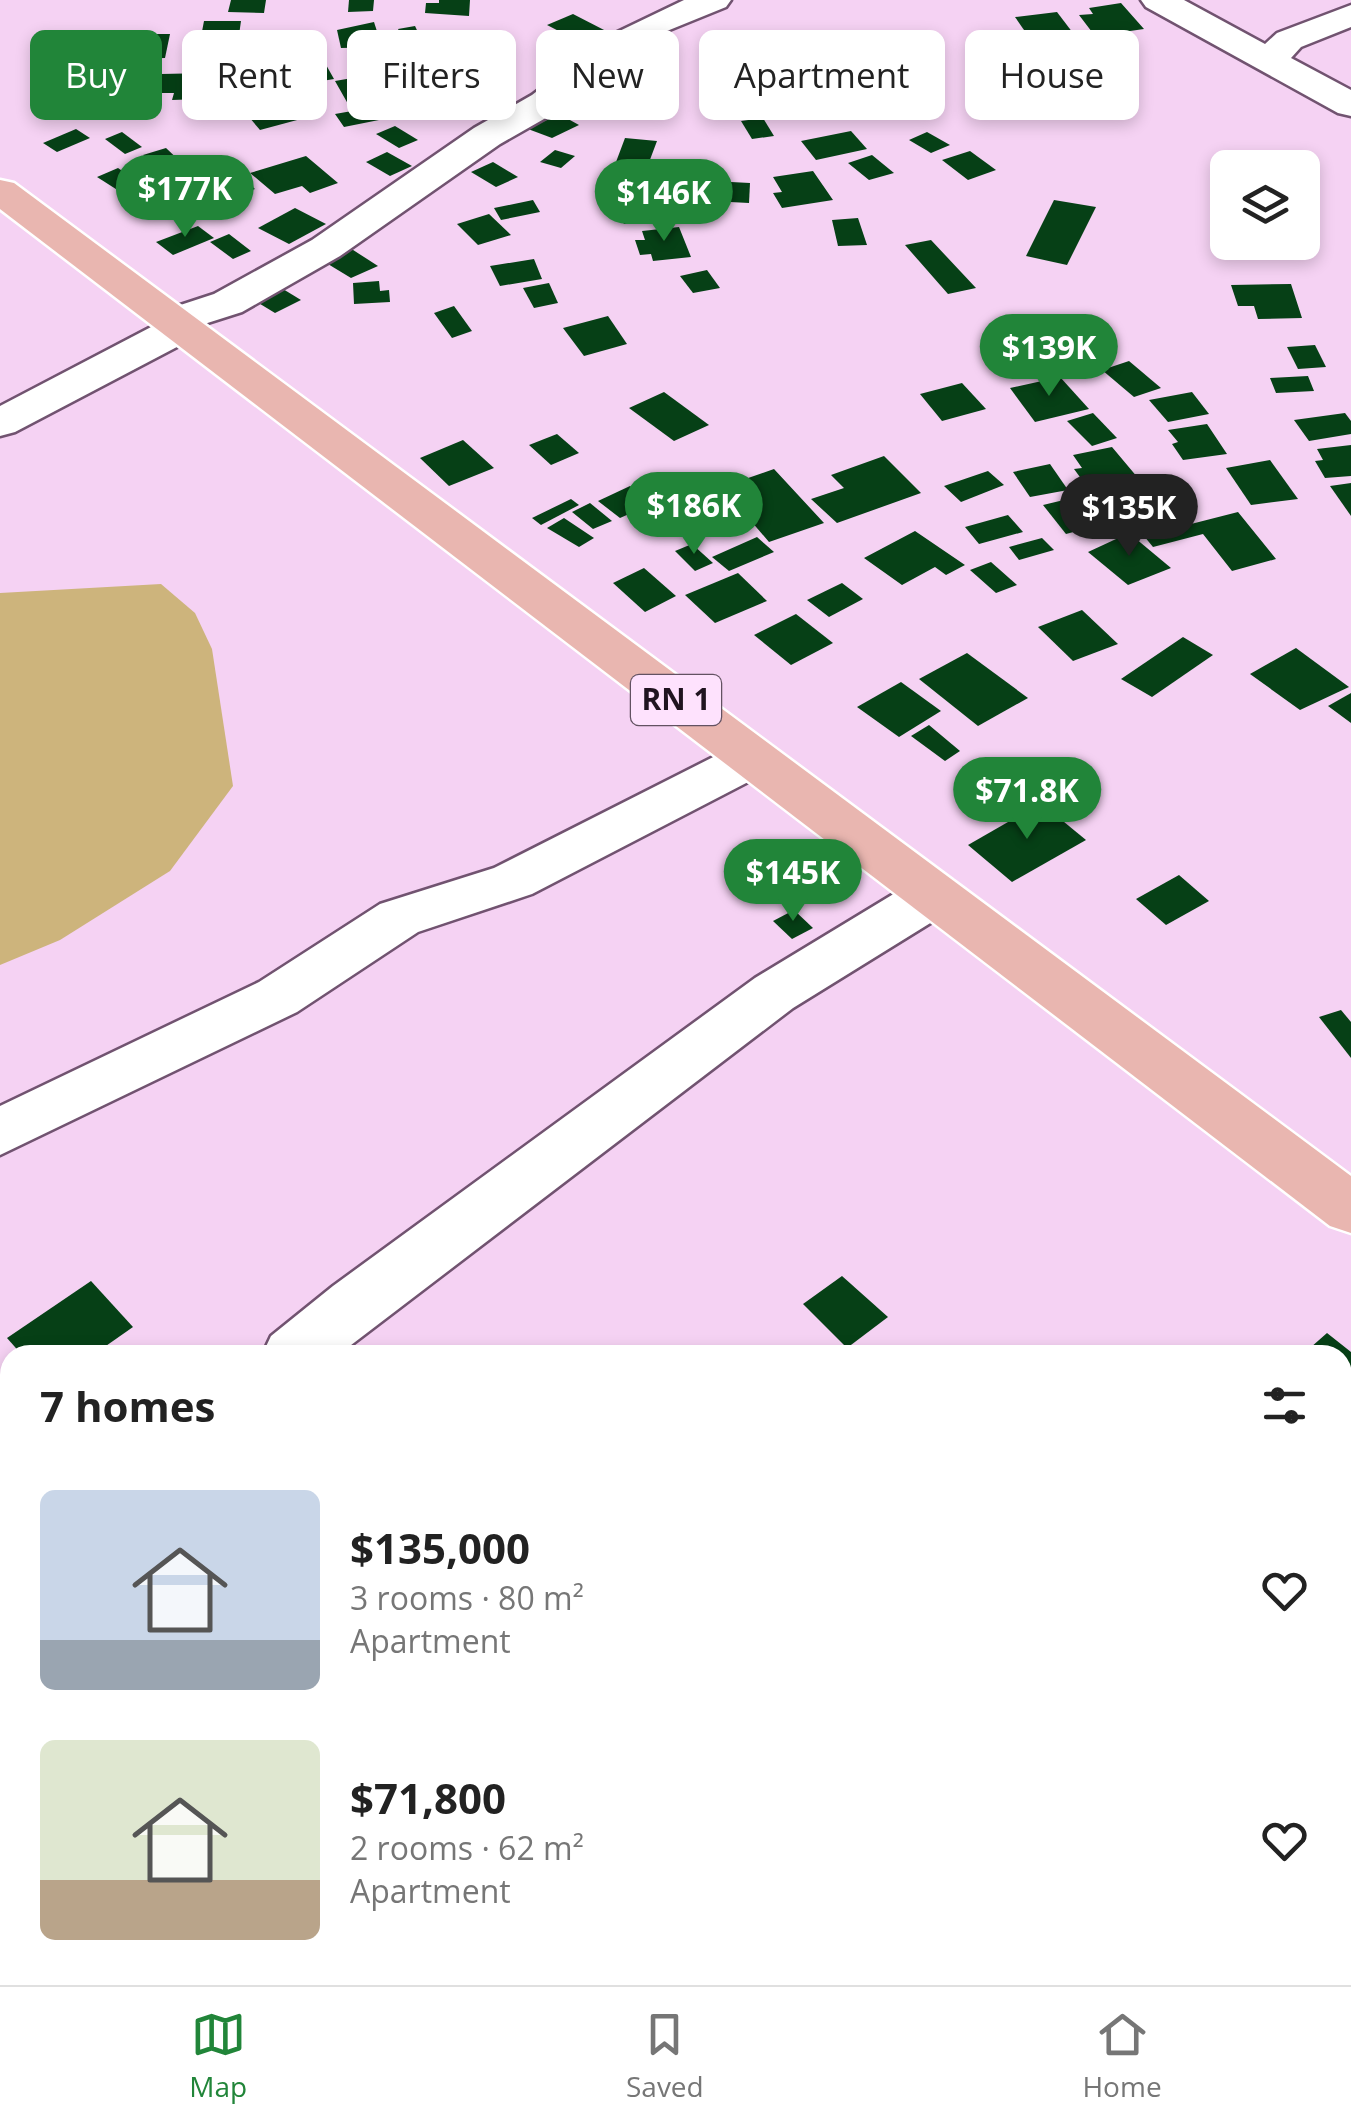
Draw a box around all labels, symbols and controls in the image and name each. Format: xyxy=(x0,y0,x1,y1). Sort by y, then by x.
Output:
chip: Buy xyxy=(30,30,162,120)
chip: Rent xyxy=(182,30,327,120)
chip: Filters xyxy=(347,30,516,120)
chip: New xyxy=(536,30,679,120)
chip: Apartment xyxy=(699,30,945,120)
chip: House xyxy=(965,30,1139,120)
map controls xyxy=(1210,150,1320,260)
button: layers xyxy=(1210,150,1320,260)
pin: $177K xyxy=(115,155,255,240)
pin: $146K xyxy=(594,159,734,244)
text: $177K xyxy=(138,166,232,209)
text: $146K xyxy=(617,170,711,213)
pin: $139K xyxy=(979,314,1119,399)
text: $139K xyxy=(1002,325,1096,368)
pin: $186K xyxy=(624,472,764,557)
pin: $135K xyxy=(1059,474,1199,559)
text: $186K xyxy=(647,483,741,526)
text: $135K xyxy=(1082,485,1176,528)
road number: RN 1 xyxy=(631,675,721,725)
pin: $71.8K xyxy=(946,757,1108,842)
text: $71.8K xyxy=(975,768,1079,811)
pin: $145K xyxy=(723,839,863,924)
text: $145K xyxy=(746,850,840,893)
text: 7 homes xyxy=(40,1377,215,1434)
icon: filters xyxy=(1257,1378,1312,1433)
text: $135,000 xyxy=(350,1519,530,1576)
icon: home xyxy=(120,1530,240,1650)
icon: heart xyxy=(1257,1563,1312,1618)
text: 3 rooms · 80 m² xyxy=(350,1576,584,1619)
text: Apartment xyxy=(350,1619,511,1662)
text: $71,800 xyxy=(350,1769,506,1826)
icon: home xyxy=(120,1780,240,1900)
icon: heart xyxy=(1257,1813,1312,1868)
text: 2 rooms · 62 m² xyxy=(350,1826,584,1869)
text: Apartment xyxy=(350,1869,511,1912)
tab: Map xyxy=(189,2007,247,2105)
tab: Saved xyxy=(626,2007,704,2105)
tab: Home xyxy=(1082,2007,1162,2105)

